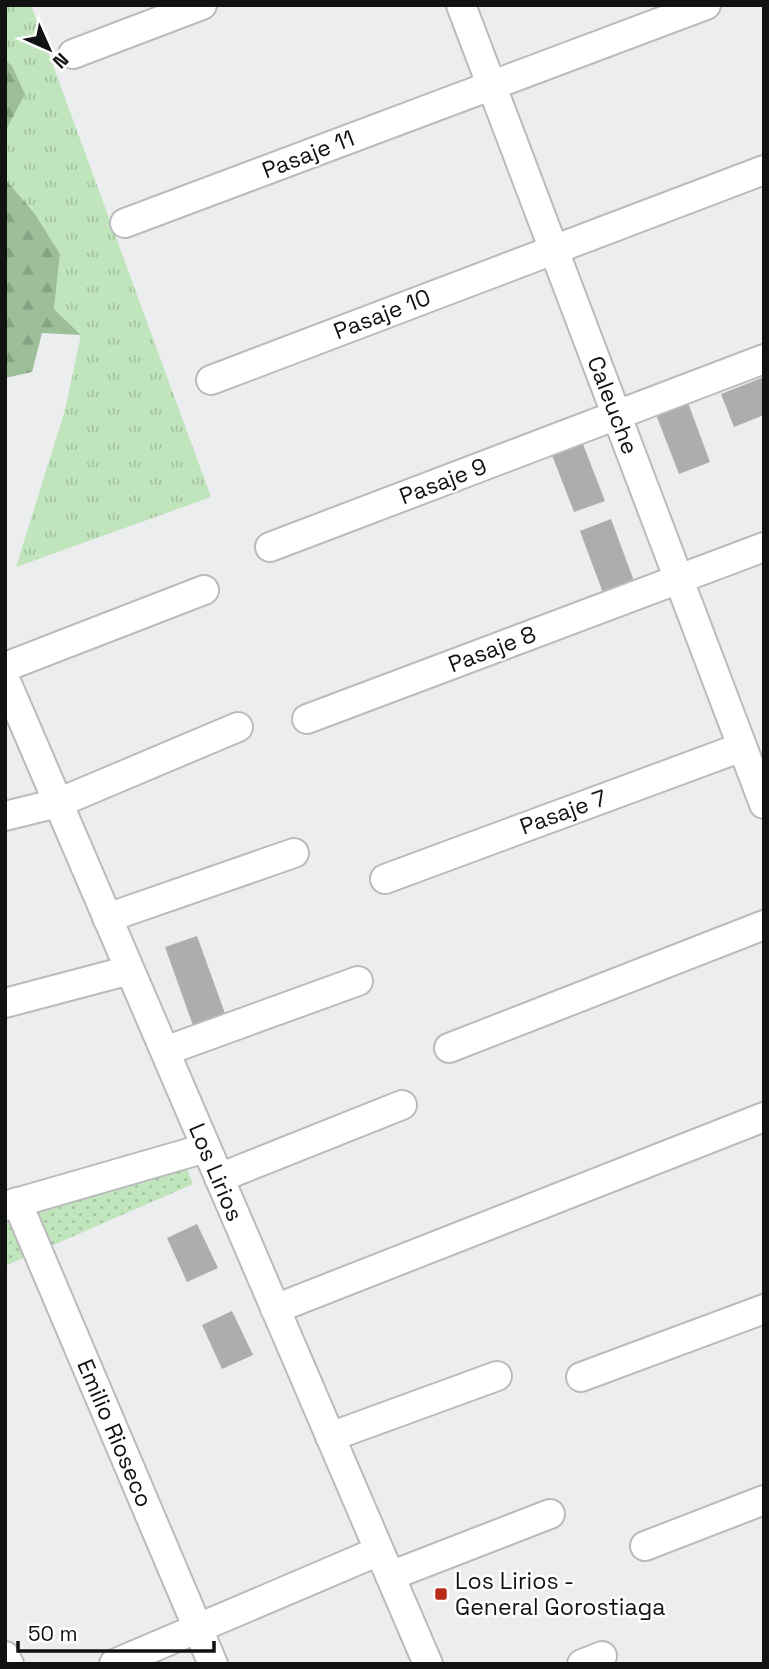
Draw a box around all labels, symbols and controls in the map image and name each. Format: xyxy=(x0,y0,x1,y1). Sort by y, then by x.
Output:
north arrow xyxy=(14,14,84,84)
text: N xyxy=(47,47,74,74)
street label: Pasaje 11 xyxy=(258,123,358,185)
street label: Pasaje 10 xyxy=(329,282,435,346)
street label: Caleuche xyxy=(581,352,645,458)
street label: Pasaje 9 xyxy=(395,451,491,511)
street label: Pasaje 8 xyxy=(444,619,540,679)
street label: Pasaje 7 xyxy=(516,782,610,842)
street label: Los Lirios xyxy=(182,1118,250,1226)
street label: Emilio Rioseco xyxy=(70,1354,160,1512)
place label: Los Lirios - General Gorostiaga xyxy=(455,1566,665,1622)
marker: Los Lirios - General Gorostiaga xyxy=(433,1586,449,1602)
scale bar xyxy=(18,1610,214,1654)
text: 50 m xyxy=(28,1620,78,1647)

